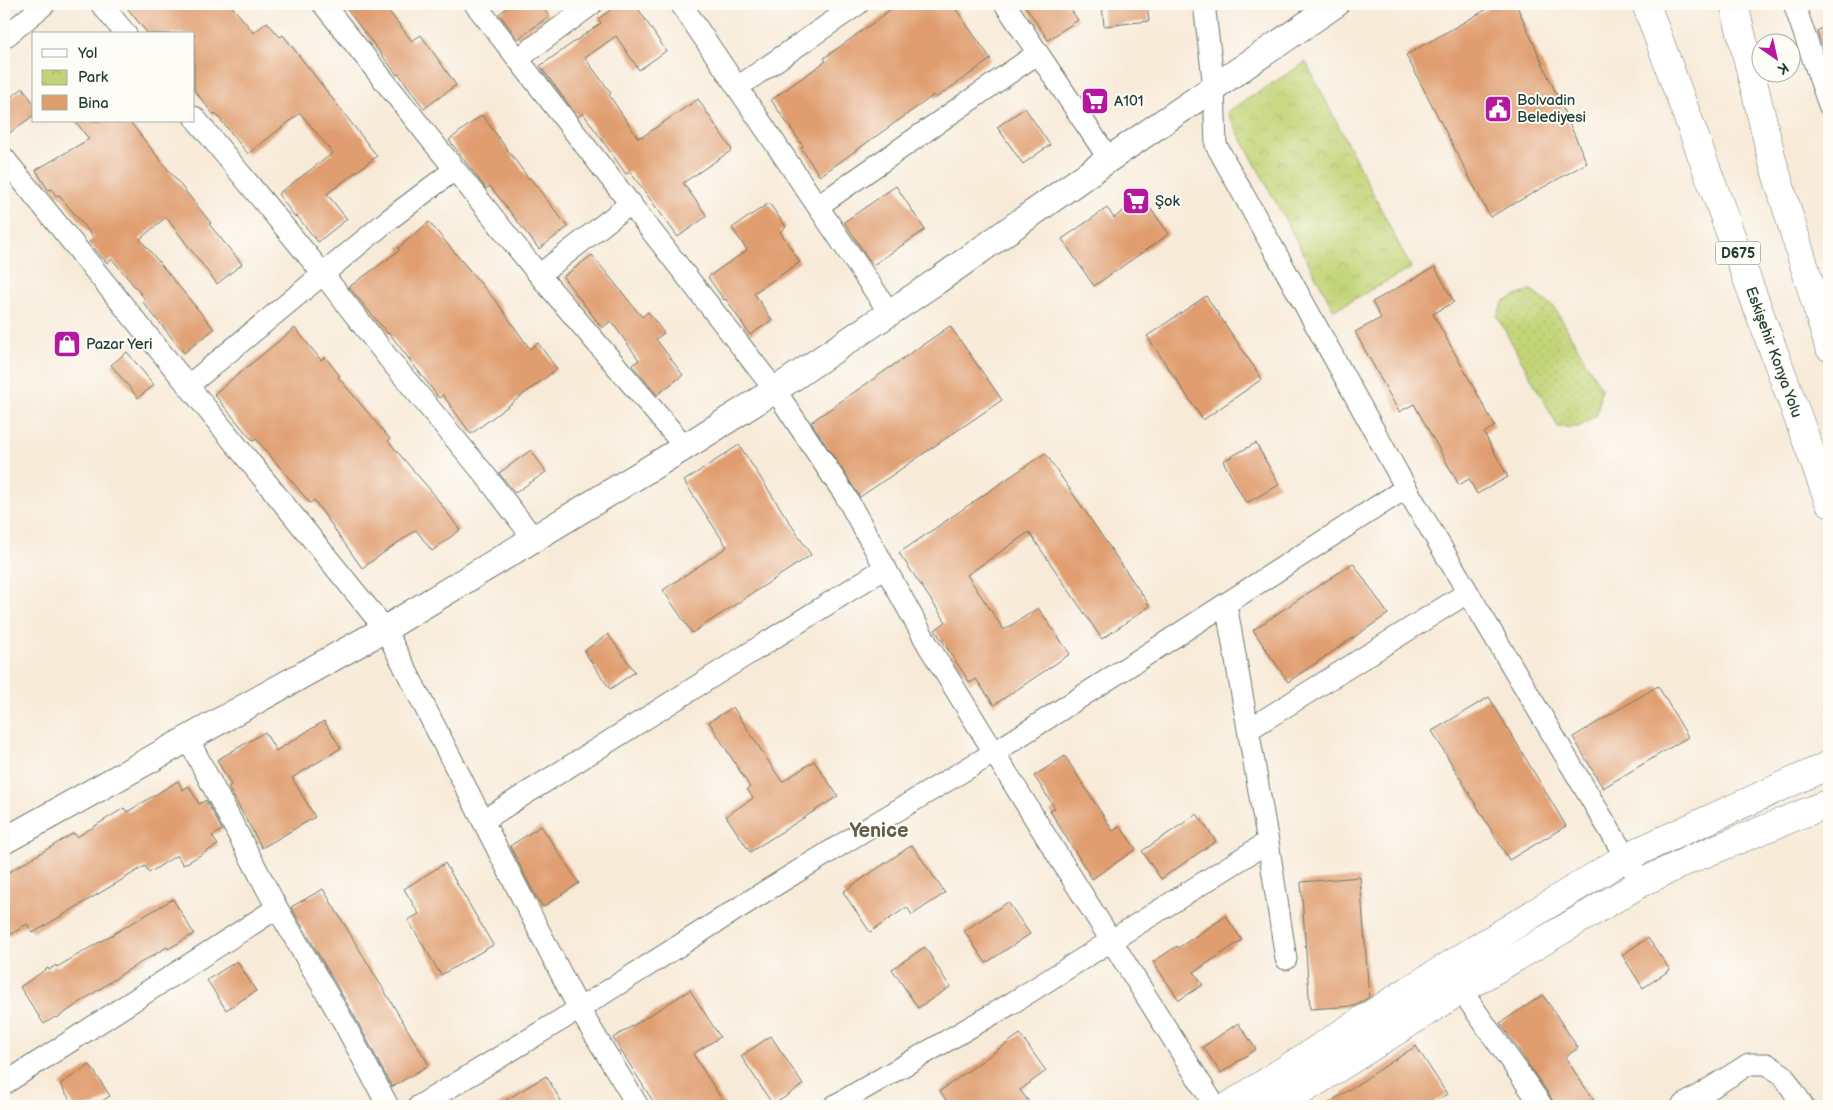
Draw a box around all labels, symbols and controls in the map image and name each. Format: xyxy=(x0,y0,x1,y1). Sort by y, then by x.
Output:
legend xyxy=(32,32,195,122)
north arrow xyxy=(1750,32,1800,82)
text: Yol xyxy=(77,44,97,63)
text: K xyxy=(1774,59,1792,78)
text: Park xyxy=(78,68,109,87)
supermarket icon: A101 xyxy=(1080,86,1110,116)
place label: Bolvadin Belediyesi xyxy=(1517,91,1586,127)
place label: A101 xyxy=(1114,92,1144,111)
text: Bina xyxy=(78,94,109,113)
public building icon: Bolvadin Belediyesi xyxy=(1483,94,1513,124)
supermarket icon: Şok xyxy=(1121,186,1151,216)
place label: Şok xyxy=(1155,192,1181,211)
road number: D675 xyxy=(1716,242,1760,264)
street label: Eskişehir Konya Yolu xyxy=(1741,284,1806,420)
shop icon: Pazar Yeri xyxy=(52,329,82,359)
place label: Pazar Yeri xyxy=(86,335,153,354)
district label: Yenice xyxy=(850,819,908,843)

